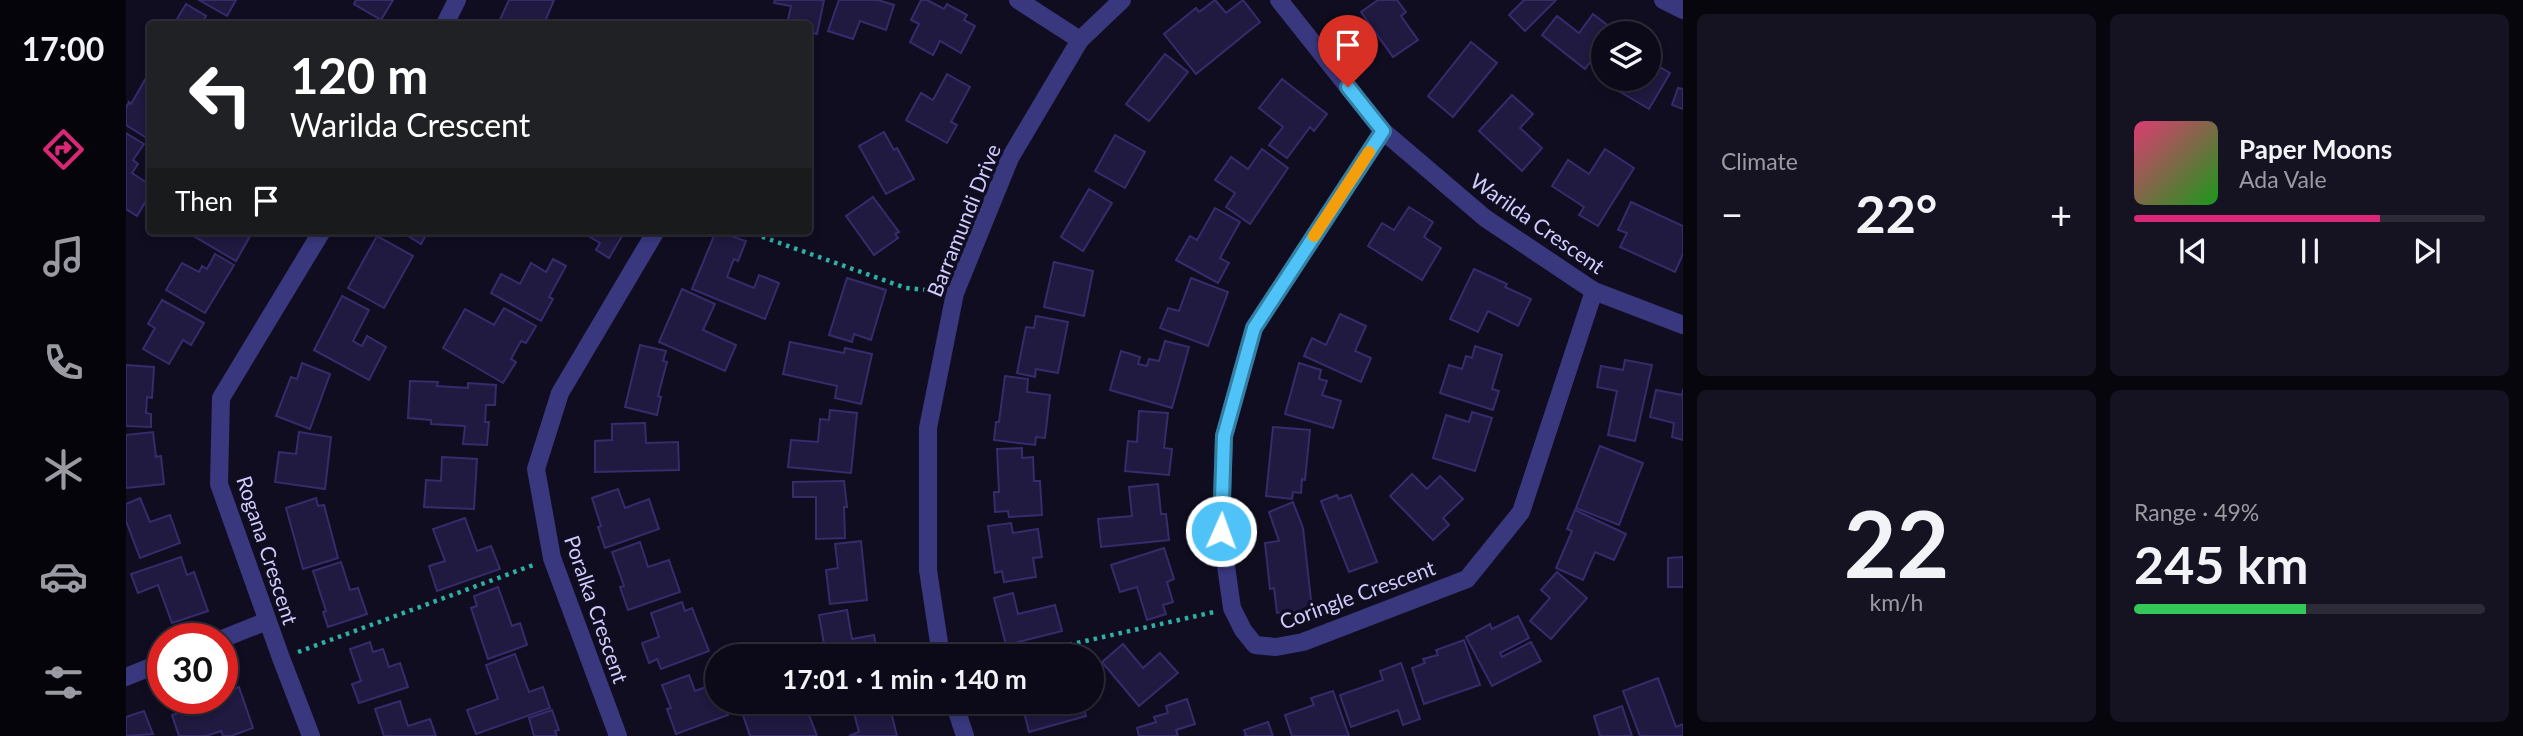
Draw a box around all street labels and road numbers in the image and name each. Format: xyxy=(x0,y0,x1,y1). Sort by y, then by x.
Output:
street label: Barramundi Drive xyxy=(921,140,1005,300)
street label: Warilda Crescent xyxy=(1466,168,1610,279)
street label: Rogana Crescent xyxy=(232,473,304,628)
street label: Poralka Crescent xyxy=(560,532,634,687)
street label: Coringle Crescent xyxy=(1276,554,1439,634)

